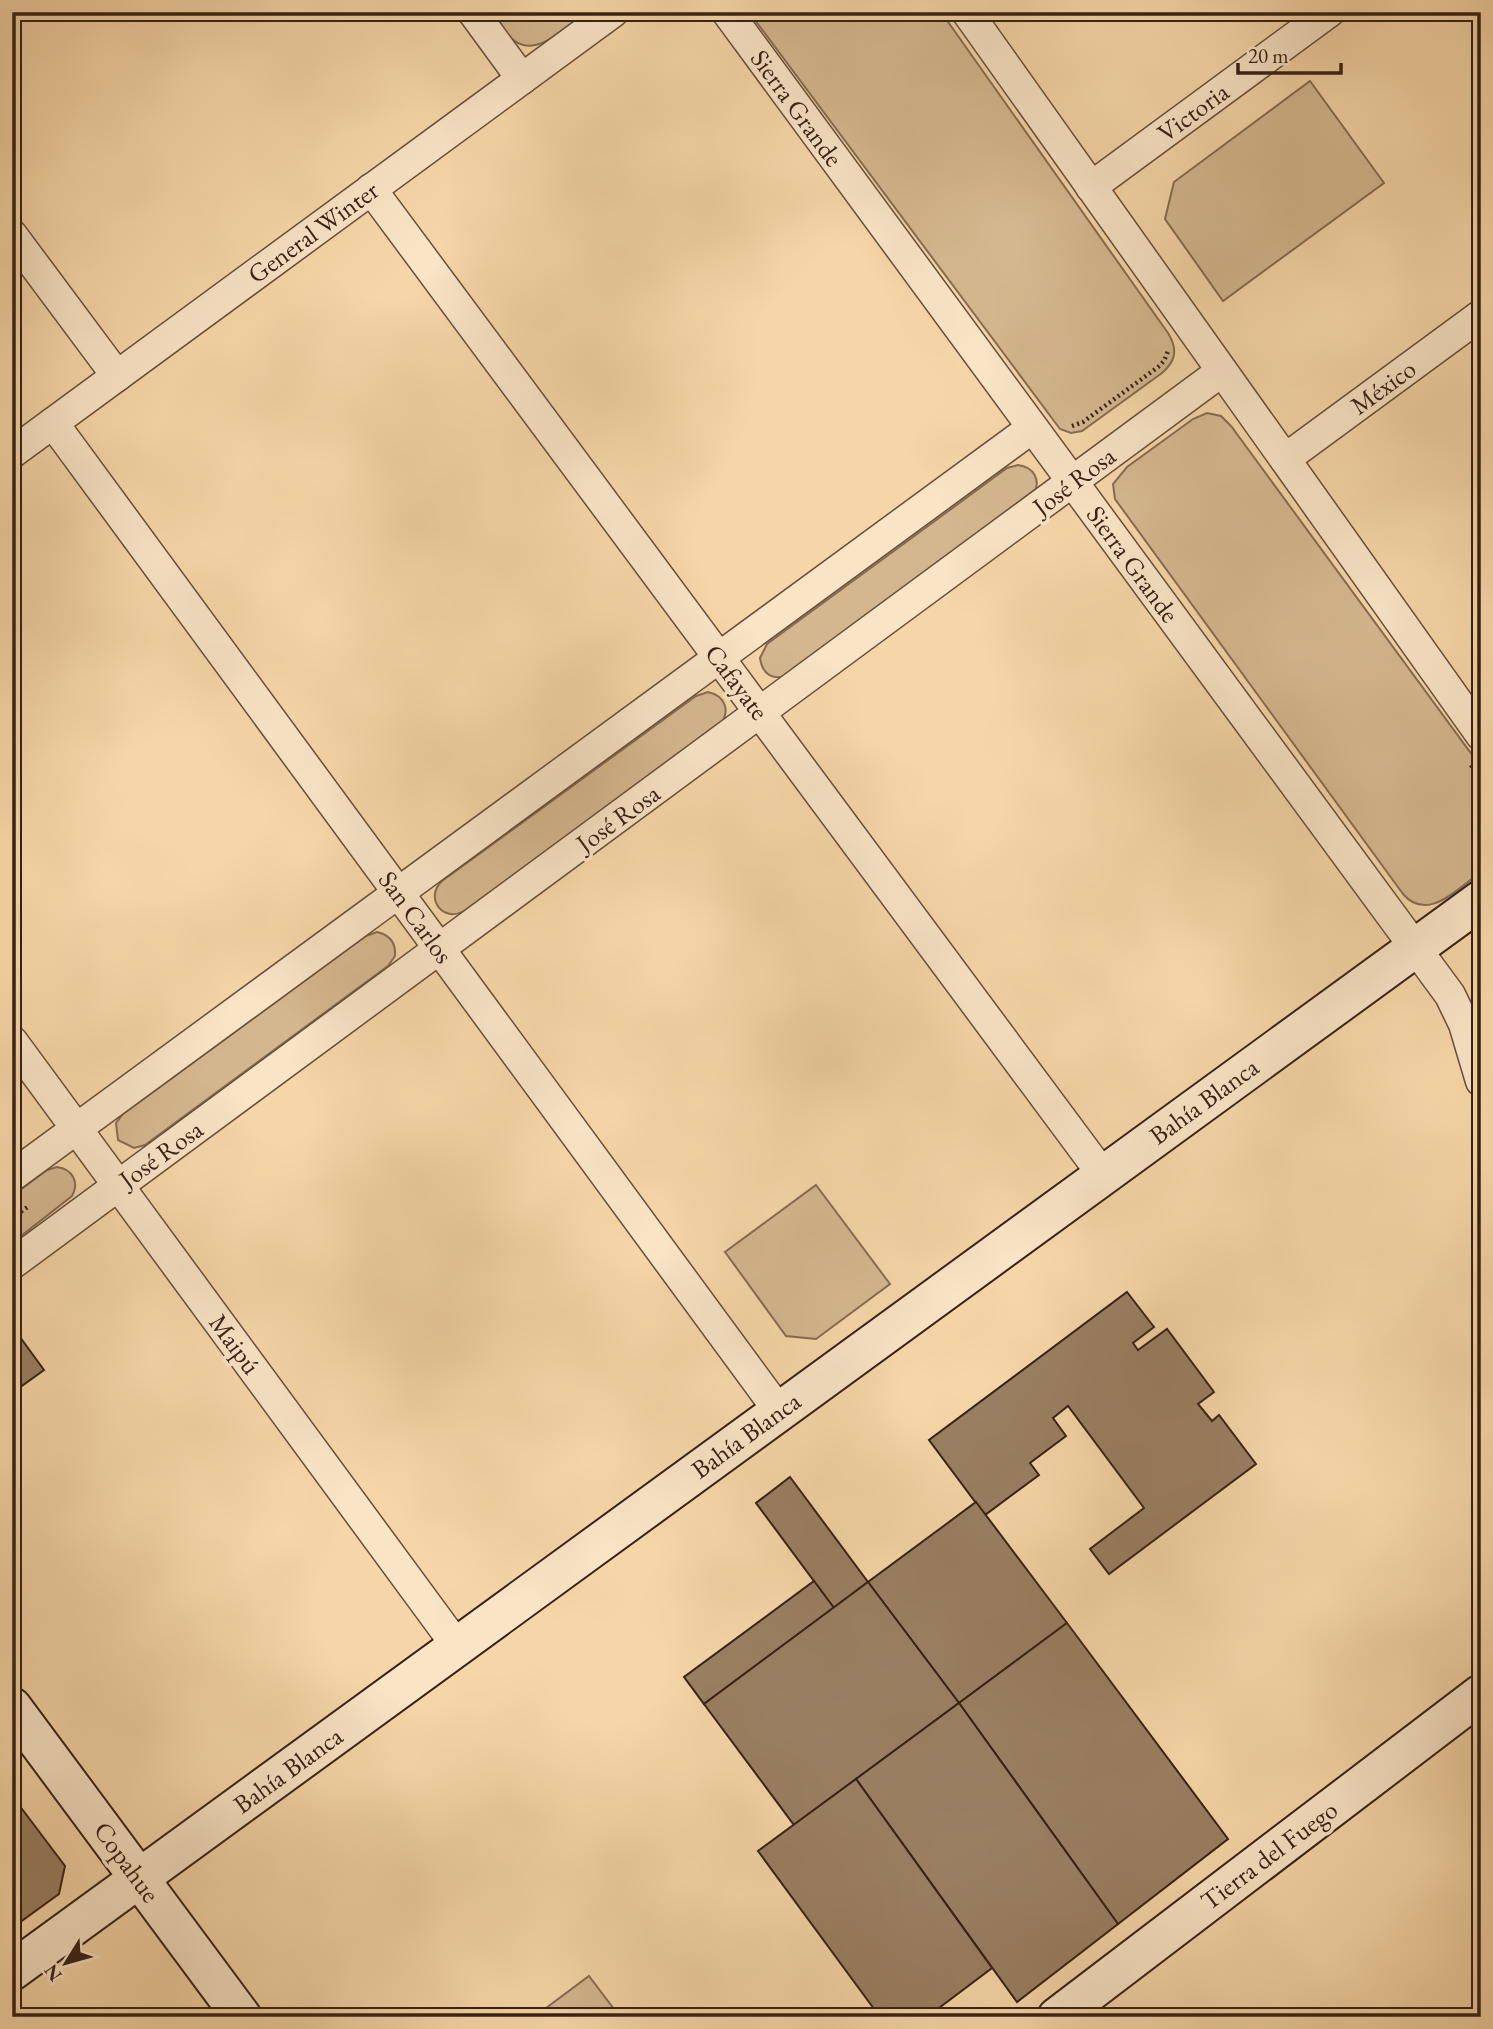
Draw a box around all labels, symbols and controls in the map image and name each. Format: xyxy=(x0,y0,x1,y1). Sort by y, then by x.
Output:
scale bar xyxy=(1238,32,1341,76)
text: 20 m xyxy=(1248,42,1289,69)
street label: Sierra Grande xyxy=(743,43,851,173)
street label: Victoria xyxy=(1150,74,1236,149)
street label: General Winter xyxy=(241,173,385,291)
street label: México xyxy=(1343,352,1423,422)
street label: José Rosa xyxy=(1024,438,1123,525)
street label: Sierra Grande xyxy=(1079,499,1187,629)
street label: Cafayate xyxy=(697,637,777,727)
street label: José Rosa xyxy=(568,776,667,861)
street label: San Carlos xyxy=(371,864,461,970)
street label: Bahía Blanca xyxy=(1143,1050,1266,1152)
street label: José Rosa xyxy=(111,1112,210,1197)
street label: Maipú xyxy=(202,1307,269,1381)
street label: Bahía Blanca xyxy=(685,1384,808,1486)
street label: Bahía Blanca xyxy=(227,1719,350,1821)
street label: Tierra del Fuego xyxy=(1194,1792,1344,1918)
street label: Copahue xyxy=(86,1815,168,1909)
north arrow xyxy=(32,1927,102,1997)
text: N xyxy=(38,1959,67,1987)

